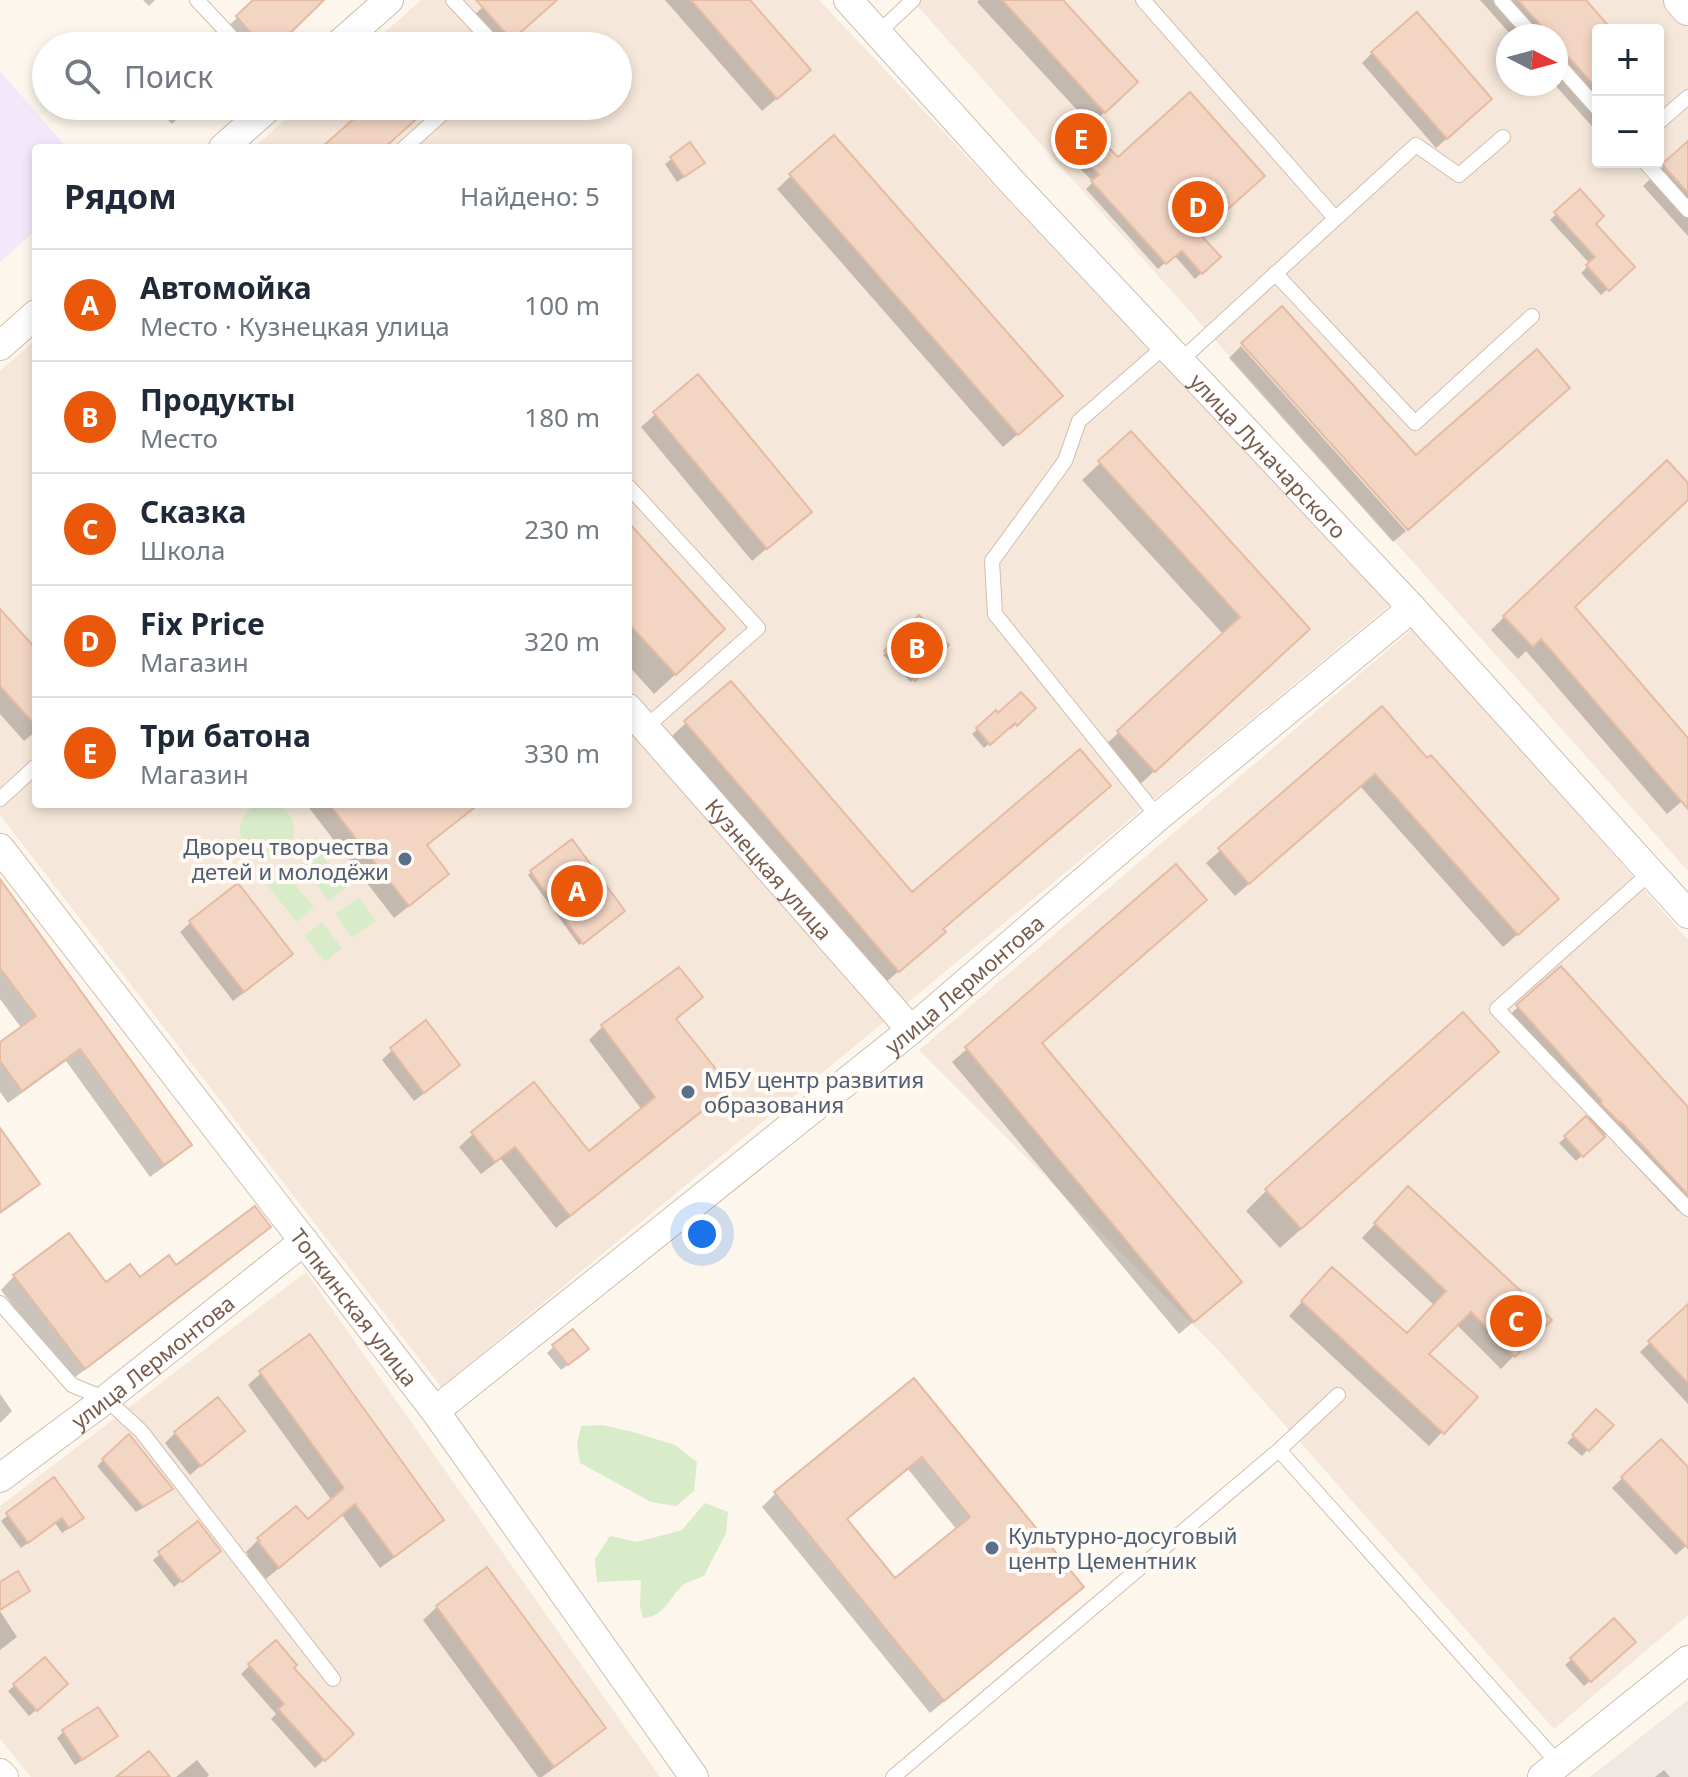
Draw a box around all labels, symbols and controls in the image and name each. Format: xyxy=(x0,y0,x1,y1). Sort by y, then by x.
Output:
north arrow xyxy=(1496,24,1568,96)
map controls xyxy=(1592,24,1664,168)
button: + xyxy=(1592,24,1664,96)
search box xyxy=(32,32,632,120)
icon: search xyxy=(60,54,104,98)
text: Поиск xyxy=(124,56,213,97)
button: − xyxy=(1592,96,1664,168)
pin: E xyxy=(1055,109,1107,169)
text: Рядом xyxy=(64,173,177,219)
pin: D xyxy=(1172,177,1224,237)
text: Найдено: 5 xyxy=(460,178,600,214)
text: Автомойка xyxy=(140,267,312,308)
text: A xyxy=(81,287,99,323)
text: 100 m xyxy=(524,287,600,323)
text: Место · Кузнецкая улица xyxy=(140,308,450,344)
street label: улица Луначарского xyxy=(1184,366,1354,545)
text: Продукты xyxy=(140,379,296,420)
text: B xyxy=(81,399,99,435)
text: 180 m xyxy=(524,399,600,435)
text: Место xyxy=(140,420,218,456)
text: Сказка xyxy=(140,491,246,532)
text: C xyxy=(82,511,98,547)
text: 230 m xyxy=(524,511,600,547)
text: Школа xyxy=(140,532,225,568)
text: Fix Price xyxy=(140,603,265,644)
pin: B xyxy=(891,618,943,678)
text: D xyxy=(80,623,100,659)
text: 320 m xyxy=(524,623,600,659)
text: Магазин xyxy=(140,644,249,680)
text: Три батона xyxy=(140,715,311,756)
text: E xyxy=(83,735,97,771)
text: 330 m xyxy=(524,735,600,771)
text: Магазин xyxy=(140,756,249,792)
street label: Кузнецкая улица xyxy=(699,792,840,946)
place label: Дворец творчества детей и молодёжи xyxy=(183,831,389,886)
marker: Дворец творчества детей и молодёжи xyxy=(396,850,414,868)
pin: A xyxy=(551,861,603,921)
street label: улица Лермонтова xyxy=(878,907,1050,1060)
place label: МБУ центр развития образования xyxy=(704,1064,924,1119)
marker: МБУ центр развития образования xyxy=(679,1083,697,1101)
your location xyxy=(682,1214,722,1254)
street label: Топкинская улица xyxy=(284,1222,425,1392)
street label: улица Лермонтова xyxy=(65,1288,240,1435)
pin: C xyxy=(1490,1291,1542,1351)
place label: Культурно-досуговый центр Цементник xyxy=(1008,1520,1237,1575)
marker: Культурно-досуговый центр Цементник xyxy=(983,1539,1001,1557)

